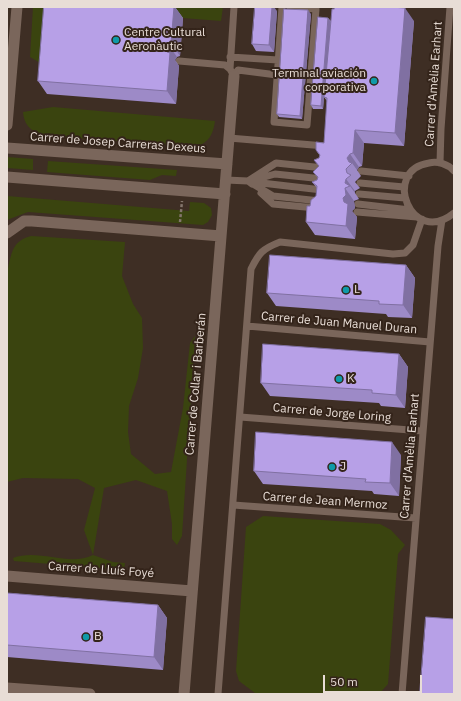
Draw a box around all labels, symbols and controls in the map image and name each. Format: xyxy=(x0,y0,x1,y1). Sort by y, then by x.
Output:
street label: Carrer d'Amèlia Earhart xyxy=(422,21,446,147)
place label: Centre Cultural Aeronàutic xyxy=(124,26,205,54)
marker: Centre Cultural Aeronàutic xyxy=(111,35,121,45)
place label: Terminal aviación corporativa xyxy=(272,67,366,95)
marker: Terminal aviación corporativa xyxy=(369,76,379,86)
street label: Carrer de Josep Carreras Dexeus xyxy=(30,130,206,156)
place label: L xyxy=(354,283,360,297)
marker: L xyxy=(341,285,351,295)
street label: Carrer de Juan Manuel Duran xyxy=(260,309,418,337)
street label: Carrer de Collar i Barberán xyxy=(183,312,209,456)
place label: K xyxy=(347,372,355,386)
marker: K xyxy=(334,374,344,384)
street label: Carrer d'Amèlia Earhart xyxy=(397,393,423,519)
street label: Carrer de Jorge Loring xyxy=(272,401,392,425)
place label: J xyxy=(340,460,346,474)
marker: J xyxy=(327,462,337,472)
street label: Carrer de Jean Mermoz xyxy=(262,489,388,513)
street label: Carrer de Lluís Foyé xyxy=(48,559,154,581)
place label: B xyxy=(94,630,102,644)
marker: B xyxy=(81,632,91,642)
scale bar xyxy=(325,667,424,693)
text: 50 m xyxy=(330,674,358,689)

